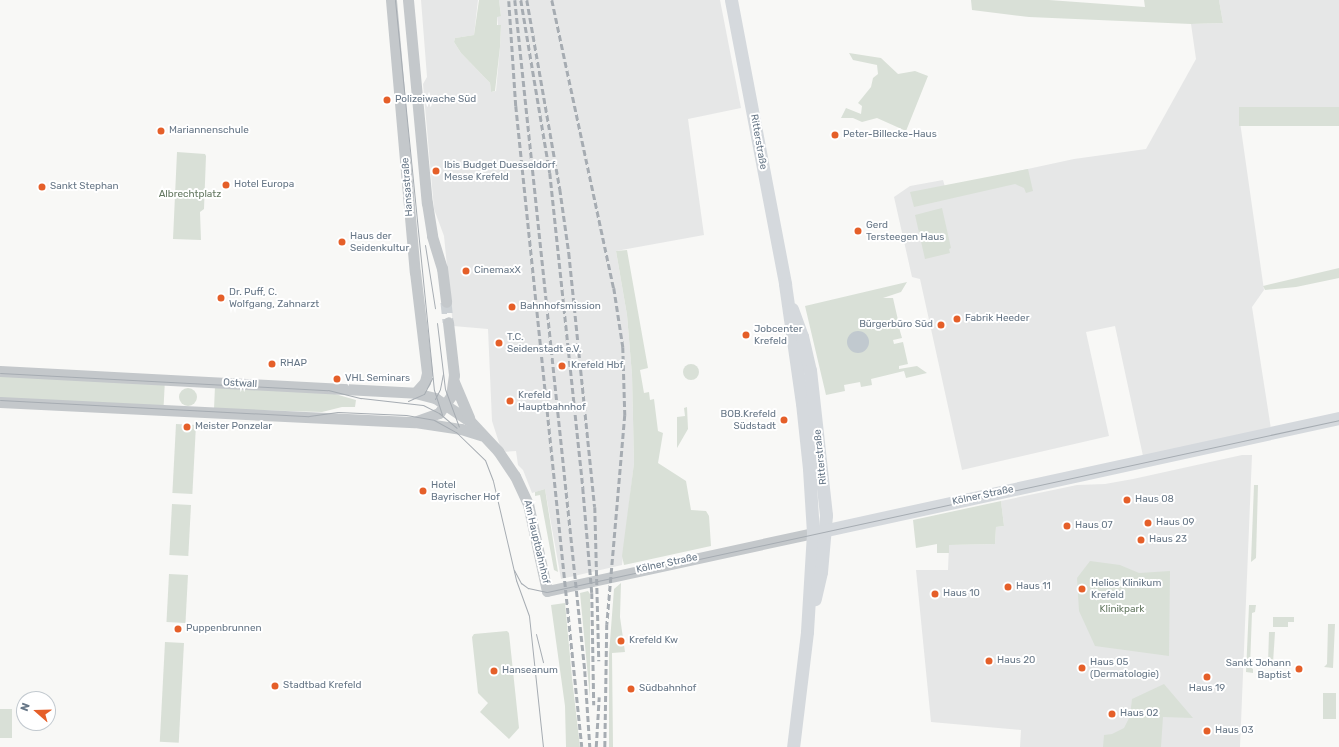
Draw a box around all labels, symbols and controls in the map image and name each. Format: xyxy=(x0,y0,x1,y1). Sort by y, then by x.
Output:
place label: Polizeiwache Süd xyxy=(395,94,476,106)
marker: Polizeiwache Süd xyxy=(382,95,392,105)
street label: Ritterstraße xyxy=(747,113,769,171)
place label: Mariannenschule xyxy=(169,125,249,137)
marker: Mariannenschule xyxy=(156,126,166,136)
place label: Peter-Billecke-Haus xyxy=(843,129,937,141)
marker: Peter-Billecke-Haus xyxy=(830,130,840,140)
street label: Hansastraße xyxy=(400,157,416,217)
place label: Ibis Budget Duesseldorf Messe Krefeld xyxy=(444,159,555,182)
marker: Ibis Budget Duesseldorf Messe Krefeld xyxy=(431,166,441,176)
place label: Hotel Europa xyxy=(234,179,294,191)
marker: Hotel Europa xyxy=(221,180,231,190)
place label: Sankt Stephan xyxy=(50,181,119,193)
marker: Sankt Stephan xyxy=(37,182,47,192)
park label: Albrechtplatz xyxy=(159,189,221,201)
place label: Gerd Tersteegen Haus xyxy=(866,219,944,242)
marker: Gerd Tersteegen Haus xyxy=(853,226,863,236)
place label: Haus der Seidenkultur xyxy=(350,230,409,254)
marker: Haus der Seidenkultur xyxy=(337,237,347,247)
place label: CinemaxX xyxy=(474,265,521,277)
marker: CinemaxX xyxy=(461,266,471,276)
place label: Dr. Puff, C. Wolfgang, Zahnarzt xyxy=(229,286,319,310)
marker: Dr. Puff, C. Wolfgang, Zahnarzt xyxy=(216,293,226,303)
place label: Bahnhofsmission xyxy=(520,301,601,313)
marker: Bahnhofsmission xyxy=(507,302,517,312)
place label: Fabrik Heeder xyxy=(965,313,1030,325)
marker: Fabrik Heeder xyxy=(952,314,962,324)
place label: Bürgerbüro Süd xyxy=(859,319,933,331)
marker: Bürgerbüro Süd xyxy=(936,320,946,330)
place label: Jobcenter Krefeld xyxy=(754,323,802,346)
marker: Jobcenter Krefeld xyxy=(741,330,751,340)
place label: T.C. Seidenstadt e.V. xyxy=(507,331,581,354)
marker: T.C. Seidenstadt e.V. xyxy=(494,338,504,348)
place label: RHAP xyxy=(280,358,307,370)
marker: RHAP xyxy=(267,359,277,369)
marker: Krefeld Hbf xyxy=(556,360,568,372)
place label: Krefeld Hbf xyxy=(571,360,623,372)
place label: VHL Seminars xyxy=(345,373,410,385)
marker: VHL Seminars xyxy=(332,374,342,384)
street label: Ostwall xyxy=(223,377,257,391)
place label: Krefeld Hauptbahnhof xyxy=(518,389,586,412)
marker: Krefeld Hauptbahnhof xyxy=(505,396,515,406)
place label: BOB.Krefeld Südstadt xyxy=(721,408,776,432)
marker: BOB.Krefeld Südstadt xyxy=(779,415,789,425)
place label: Meister Ponzelar xyxy=(195,421,272,433)
marker: Meister Ponzelar xyxy=(182,422,192,432)
street label: Ritterstraße xyxy=(812,429,830,485)
place label: Hotel Bayrischer Hof xyxy=(431,479,500,502)
street label: Kölner Straße xyxy=(951,484,1015,508)
marker: Hotel Bayrischer Hof xyxy=(418,486,428,496)
place label: Haus 08 xyxy=(1135,494,1174,506)
marker: Haus 08 xyxy=(1122,495,1132,505)
street label: Am Hauptbahnhof xyxy=(521,499,551,585)
place label: Haus 09 xyxy=(1156,517,1195,529)
marker: Haus 09 xyxy=(1143,518,1153,528)
place label: Haus 07 xyxy=(1075,520,1113,532)
marker: Haus 07 xyxy=(1062,521,1072,531)
place label: Haus 23 xyxy=(1149,534,1187,546)
marker: Haus 23 xyxy=(1136,535,1146,545)
street label: Kölner Straße xyxy=(635,552,699,576)
place label: Helios Klinikum Krefeld xyxy=(1091,577,1161,600)
place label: Haus 11 xyxy=(1016,581,1051,593)
marker: Haus 11 xyxy=(1003,582,1013,592)
marker: Helios Klinikum Krefeld xyxy=(1076,583,1088,595)
place label: Haus 10 xyxy=(943,588,980,600)
marker: Haus 10 xyxy=(930,589,940,599)
park label: Klinikpark xyxy=(1100,604,1144,616)
place label: Puppenbrunnen xyxy=(186,623,262,635)
marker: Puppenbrunnen xyxy=(173,624,183,634)
place label: Krefeld Kw xyxy=(629,635,678,647)
marker: Krefeld Kw xyxy=(616,636,626,646)
place label: Haus 20 xyxy=(997,655,1035,667)
marker: Haus 20 xyxy=(984,656,994,666)
place label: Haus 05 (Dermatologie) xyxy=(1090,656,1159,680)
place label: Sankt Johann Baptist xyxy=(1226,657,1291,680)
marker: Haus 05 (Dermatologie) xyxy=(1077,663,1087,673)
marker: Sankt Johann Baptist xyxy=(1294,664,1304,674)
place label: Hanseanum xyxy=(502,665,558,677)
marker: Hanseanum xyxy=(489,666,499,676)
marker: Haus 19 xyxy=(1202,672,1212,682)
place label: Stadtbad Krefeld xyxy=(283,680,361,692)
marker: Stadtbad Krefeld xyxy=(270,681,280,691)
place label: Südbahnhof xyxy=(639,683,696,695)
place label: Haus 19 xyxy=(1189,683,1225,695)
marker: Südbahnhof xyxy=(626,684,636,694)
north arrow xyxy=(16,691,56,731)
text: N xyxy=(18,701,33,713)
place label: Haus 02 xyxy=(1120,708,1158,720)
marker: Haus 02 xyxy=(1107,709,1117,719)
place label: Haus 03 xyxy=(1215,725,1254,737)
marker: Haus 03 xyxy=(1202,726,1212,736)

